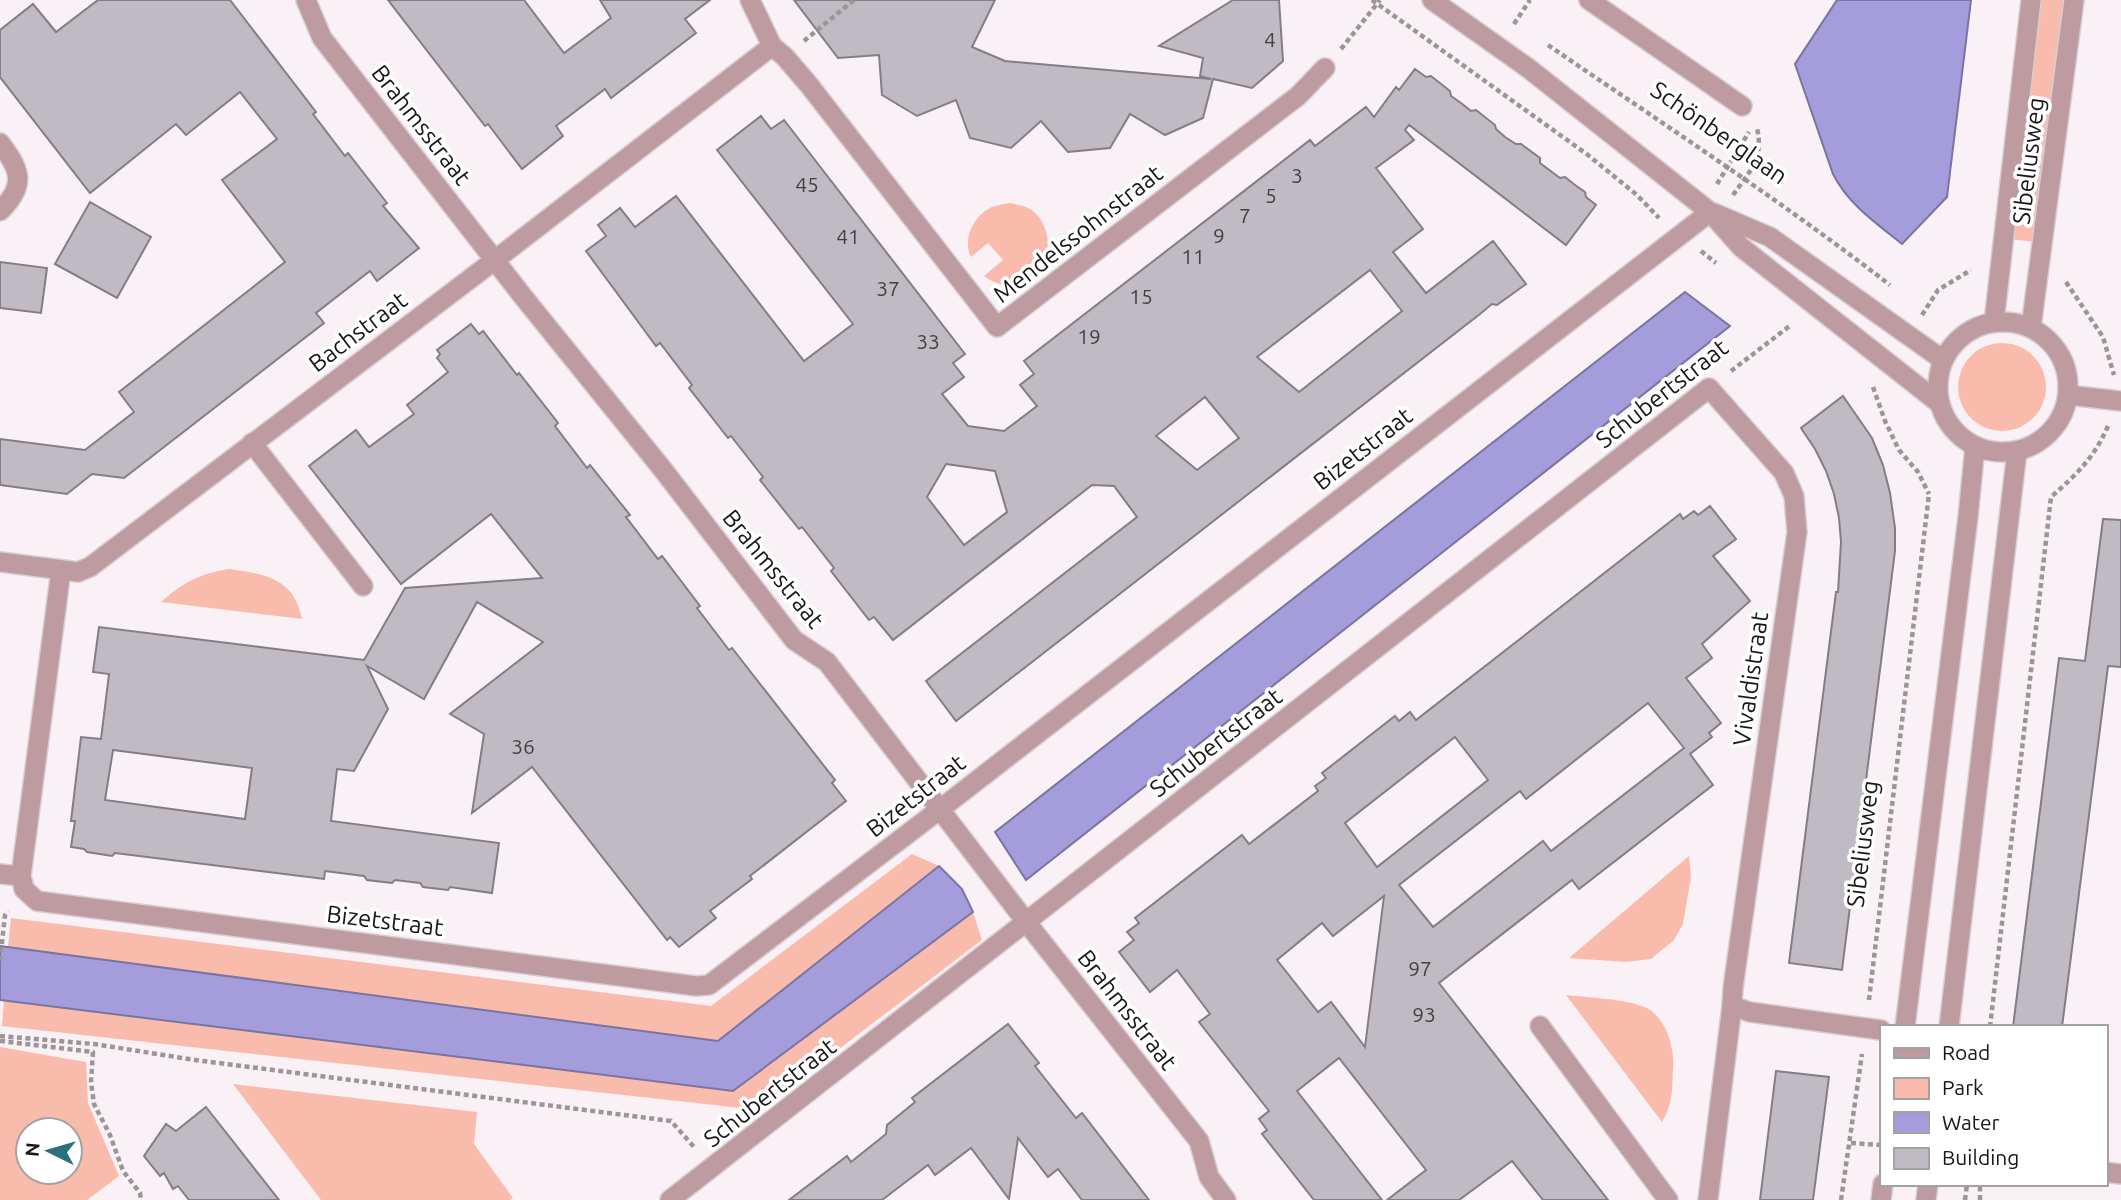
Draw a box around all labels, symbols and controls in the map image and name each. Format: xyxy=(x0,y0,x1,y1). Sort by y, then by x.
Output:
house number: 4 xyxy=(1264,27,1276,51)
street label: Brahmsstraat xyxy=(366,59,477,190)
street label: Schönberglaan xyxy=(1646,76,1793,190)
street label: Sibeliusweg xyxy=(2007,96,2050,226)
street label: Mendelssohnstraat xyxy=(988,159,1168,308)
house number: 3 xyxy=(1291,163,1303,187)
house number: 45 xyxy=(795,172,819,196)
house number: 5 xyxy=(1265,183,1277,207)
house number: 7 xyxy=(1239,203,1251,227)
house number: 9 xyxy=(1213,223,1225,247)
house number: 41 xyxy=(836,224,860,248)
house number: 11 xyxy=(1181,244,1205,268)
house number: 37 xyxy=(876,276,900,300)
house number: 15 xyxy=(1129,284,1153,308)
street label: Bachstraat xyxy=(303,286,412,377)
house number: 19 xyxy=(1077,324,1101,348)
house number: 33 xyxy=(916,329,940,353)
street label: Schubertstraat xyxy=(1590,333,1733,453)
street label: Bizetstraat xyxy=(1308,401,1418,495)
street label: Brahmsstraat xyxy=(717,504,830,634)
street label: Vivaldistraat xyxy=(1728,610,1773,748)
street label: Schubertstraat xyxy=(1144,682,1287,802)
house number: 36 xyxy=(511,734,535,758)
street label: Bizetstraat xyxy=(861,748,971,842)
street label: Sibeliusweg xyxy=(1841,779,1884,909)
street label: Bizetstraat xyxy=(325,900,446,941)
street label: Brahmsstraat xyxy=(1072,944,1183,1075)
house number: 97 xyxy=(1408,956,1432,980)
house number: 93 xyxy=(1412,1002,1436,1026)
legend xyxy=(1880,1025,2107,1186)
street label: Schubertstraat xyxy=(698,1032,841,1152)
text: Road xyxy=(1942,1040,1990,1064)
text: Park xyxy=(1942,1075,1984,1099)
text: Water xyxy=(1942,1110,2000,1134)
north arrow xyxy=(14,1116,84,1186)
text: N xyxy=(20,1141,44,1158)
text: Building xyxy=(1942,1145,2019,1169)

